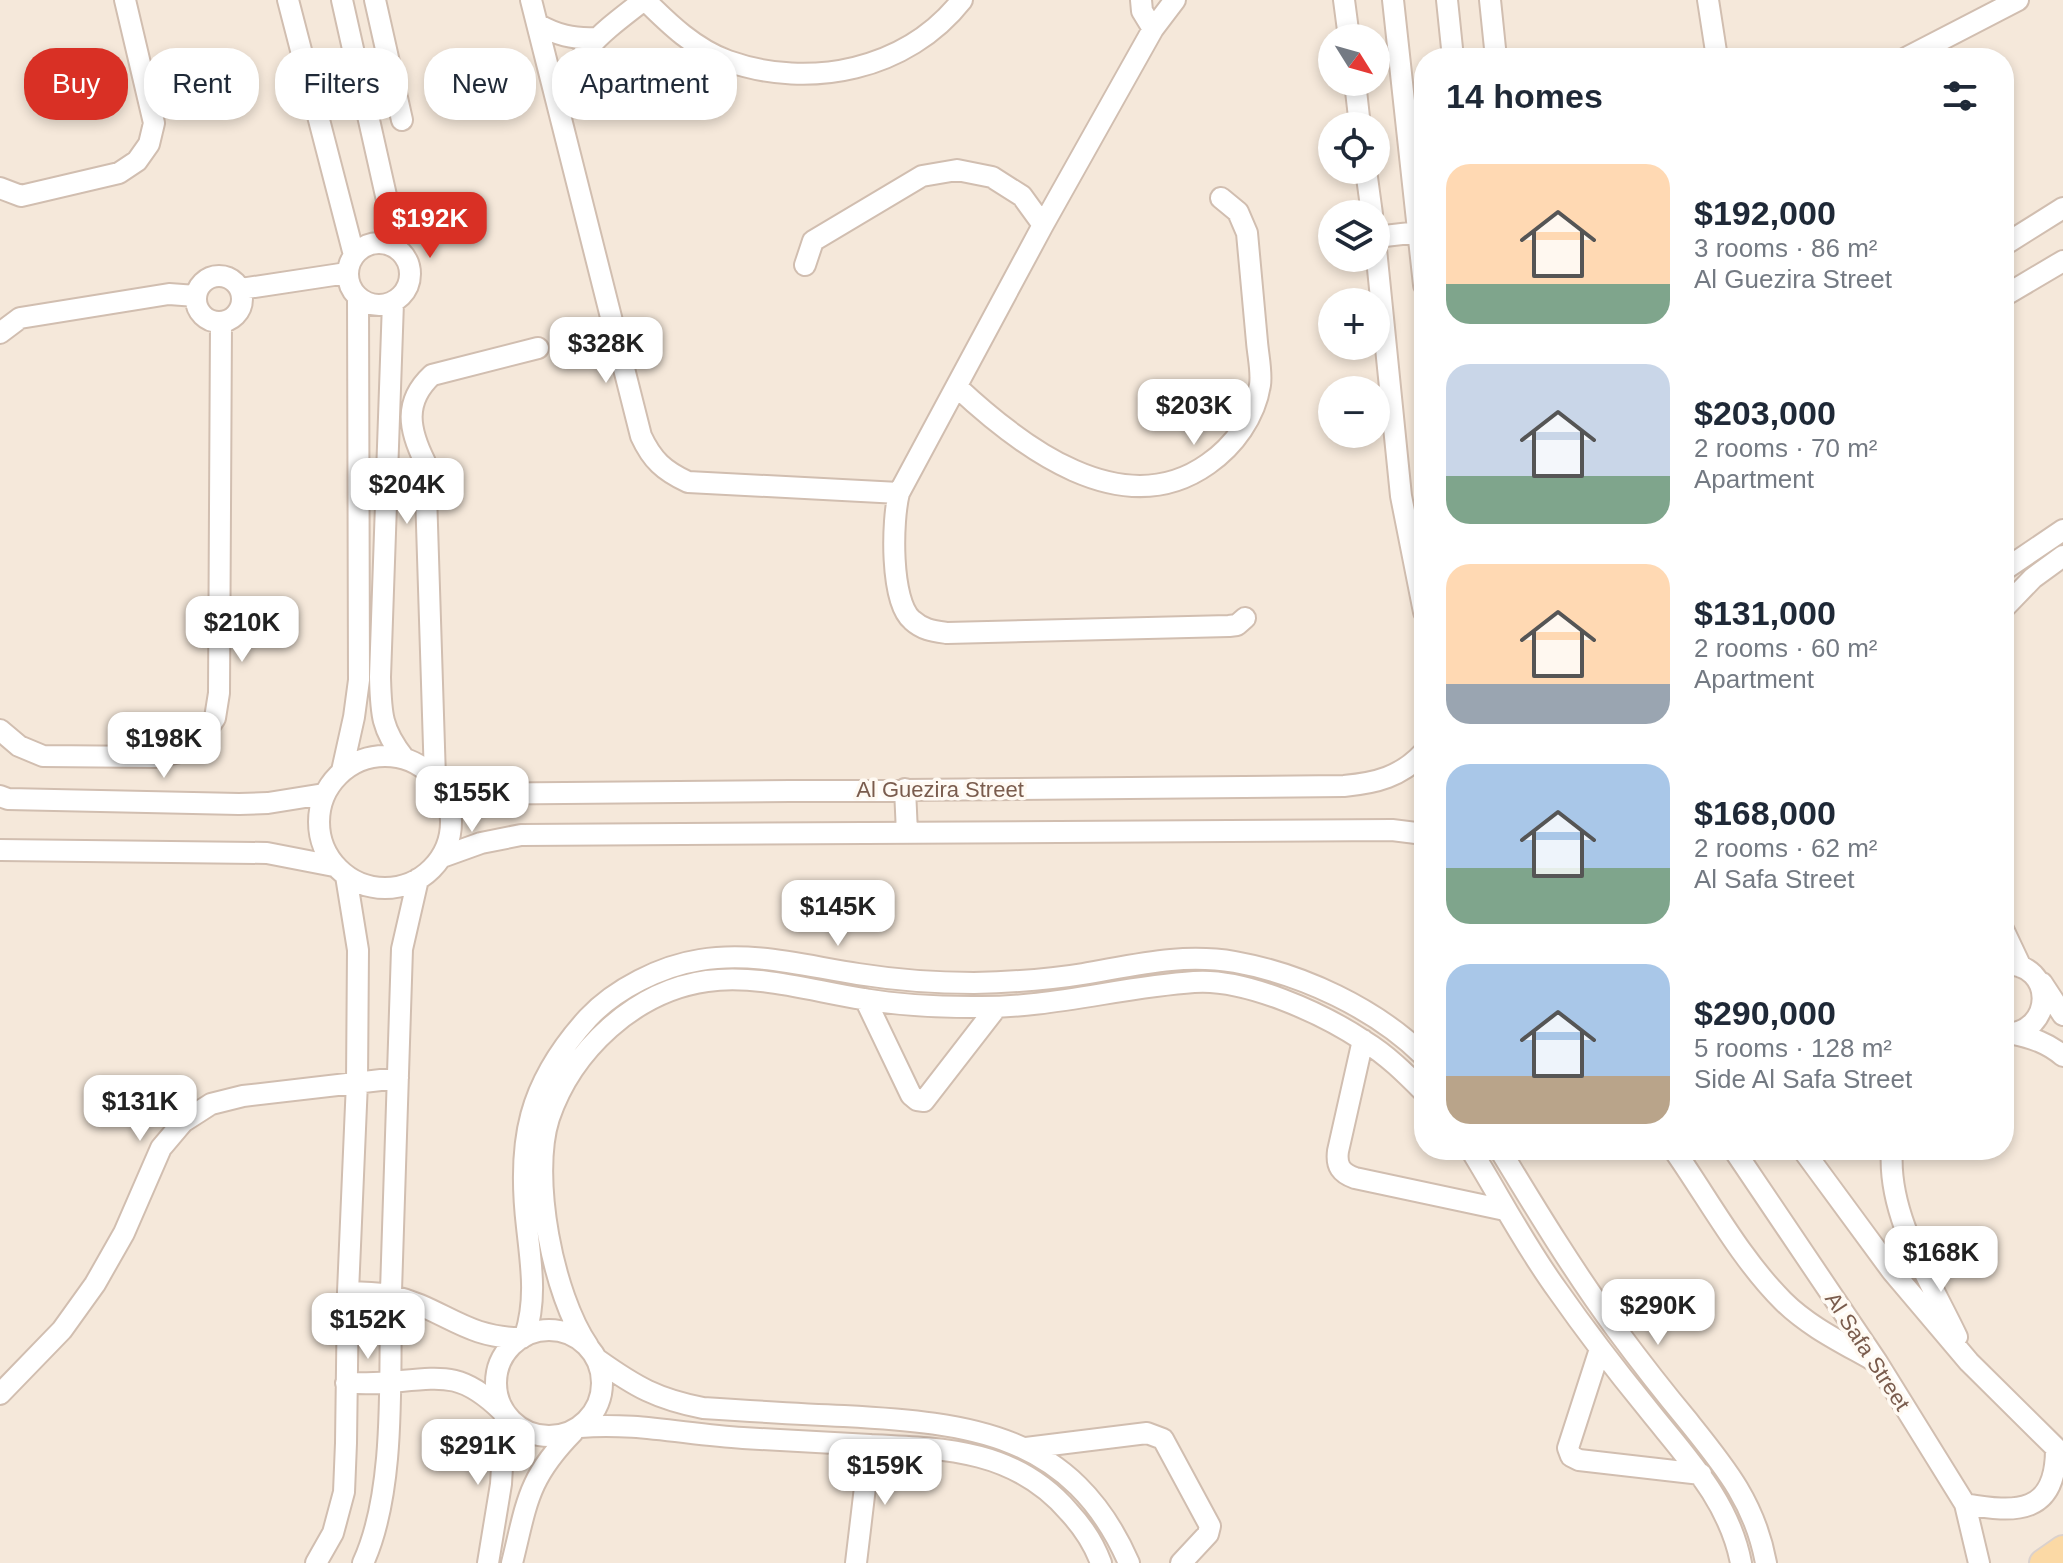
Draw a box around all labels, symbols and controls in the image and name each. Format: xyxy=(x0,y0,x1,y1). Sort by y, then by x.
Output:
north arrow xyxy=(1318,24,1390,96)
map controls xyxy=(1318,24,1390,448)
chip: Buy xyxy=(24,48,128,120)
chip: Rent xyxy=(144,48,259,120)
chip: Filters xyxy=(275,48,408,120)
chip: New xyxy=(424,48,536,120)
chip: Apartment xyxy=(552,48,737,120)
icon: filters xyxy=(1938,74,1982,118)
text: 14 homes xyxy=(1446,77,1603,115)
button: locate xyxy=(1318,112,1390,184)
pin: $192K xyxy=(374,192,486,260)
text: $192,000 xyxy=(1694,194,1836,232)
icon: home xyxy=(1510,196,1606,292)
button: layers xyxy=(1318,200,1390,272)
text: $192K xyxy=(392,203,468,233)
text: 3 rooms · 86 m² xyxy=(1694,233,1878,263)
text: Al Guezira Street xyxy=(1694,264,1892,294)
button: + xyxy=(1318,288,1390,360)
pin: $328K xyxy=(550,317,662,385)
text: $328K xyxy=(568,328,644,358)
button: − xyxy=(1318,376,1390,448)
pin: $203K xyxy=(1138,379,1250,447)
text: $203K xyxy=(1156,390,1232,420)
text: $203,000 xyxy=(1694,394,1836,432)
icon: home xyxy=(1510,396,1606,492)
text: 2 rooms · 70 m² xyxy=(1694,433,1878,463)
pin: $204K xyxy=(351,458,463,526)
text: Apartment xyxy=(1694,464,1814,494)
text: $204K xyxy=(369,469,445,499)
text: $131,000 xyxy=(1694,594,1836,632)
pin: $210K xyxy=(186,596,298,664)
icon: home xyxy=(1510,596,1606,692)
text: $210K xyxy=(204,607,280,637)
text: 2 rooms · 60 m² xyxy=(1694,633,1878,663)
text: Apartment xyxy=(1694,664,1814,694)
pin: $198K xyxy=(108,712,220,780)
text: $198K xyxy=(126,723,202,753)
pin: $155K xyxy=(416,766,528,834)
text: $155K xyxy=(434,777,510,807)
street label: Al Guezira Street xyxy=(856,777,1024,802)
text: $168,000 xyxy=(1694,794,1836,832)
icon: home xyxy=(1510,796,1606,892)
text: 2 rooms · 62 m² xyxy=(1694,833,1878,863)
text: Al Safa Street xyxy=(1694,864,1854,894)
pin: $145K xyxy=(782,880,894,948)
text: $145K xyxy=(800,891,876,921)
text: $290,000 xyxy=(1694,994,1836,1032)
icon: home xyxy=(1510,996,1606,1092)
text: 5 rooms · 128 m² xyxy=(1694,1033,1892,1063)
text: Side Al Safa Street xyxy=(1694,1064,1912,1094)
pin: $131K xyxy=(84,1075,196,1143)
text: $131K xyxy=(102,1086,178,1116)
pin: $168K xyxy=(1885,1226,1997,1294)
text: $168K xyxy=(1903,1237,1979,1267)
pin: $290K xyxy=(1602,1279,1714,1347)
street label: Al Safa Street xyxy=(1820,1288,1915,1415)
text: $290K xyxy=(1620,1290,1696,1320)
pin: $152K xyxy=(312,1293,424,1361)
text: $152K xyxy=(330,1304,406,1334)
pin: $291K xyxy=(422,1419,534,1487)
text: $291K xyxy=(440,1430,516,1460)
pin: $159K xyxy=(829,1439,941,1507)
text: $159K xyxy=(847,1450,923,1480)

